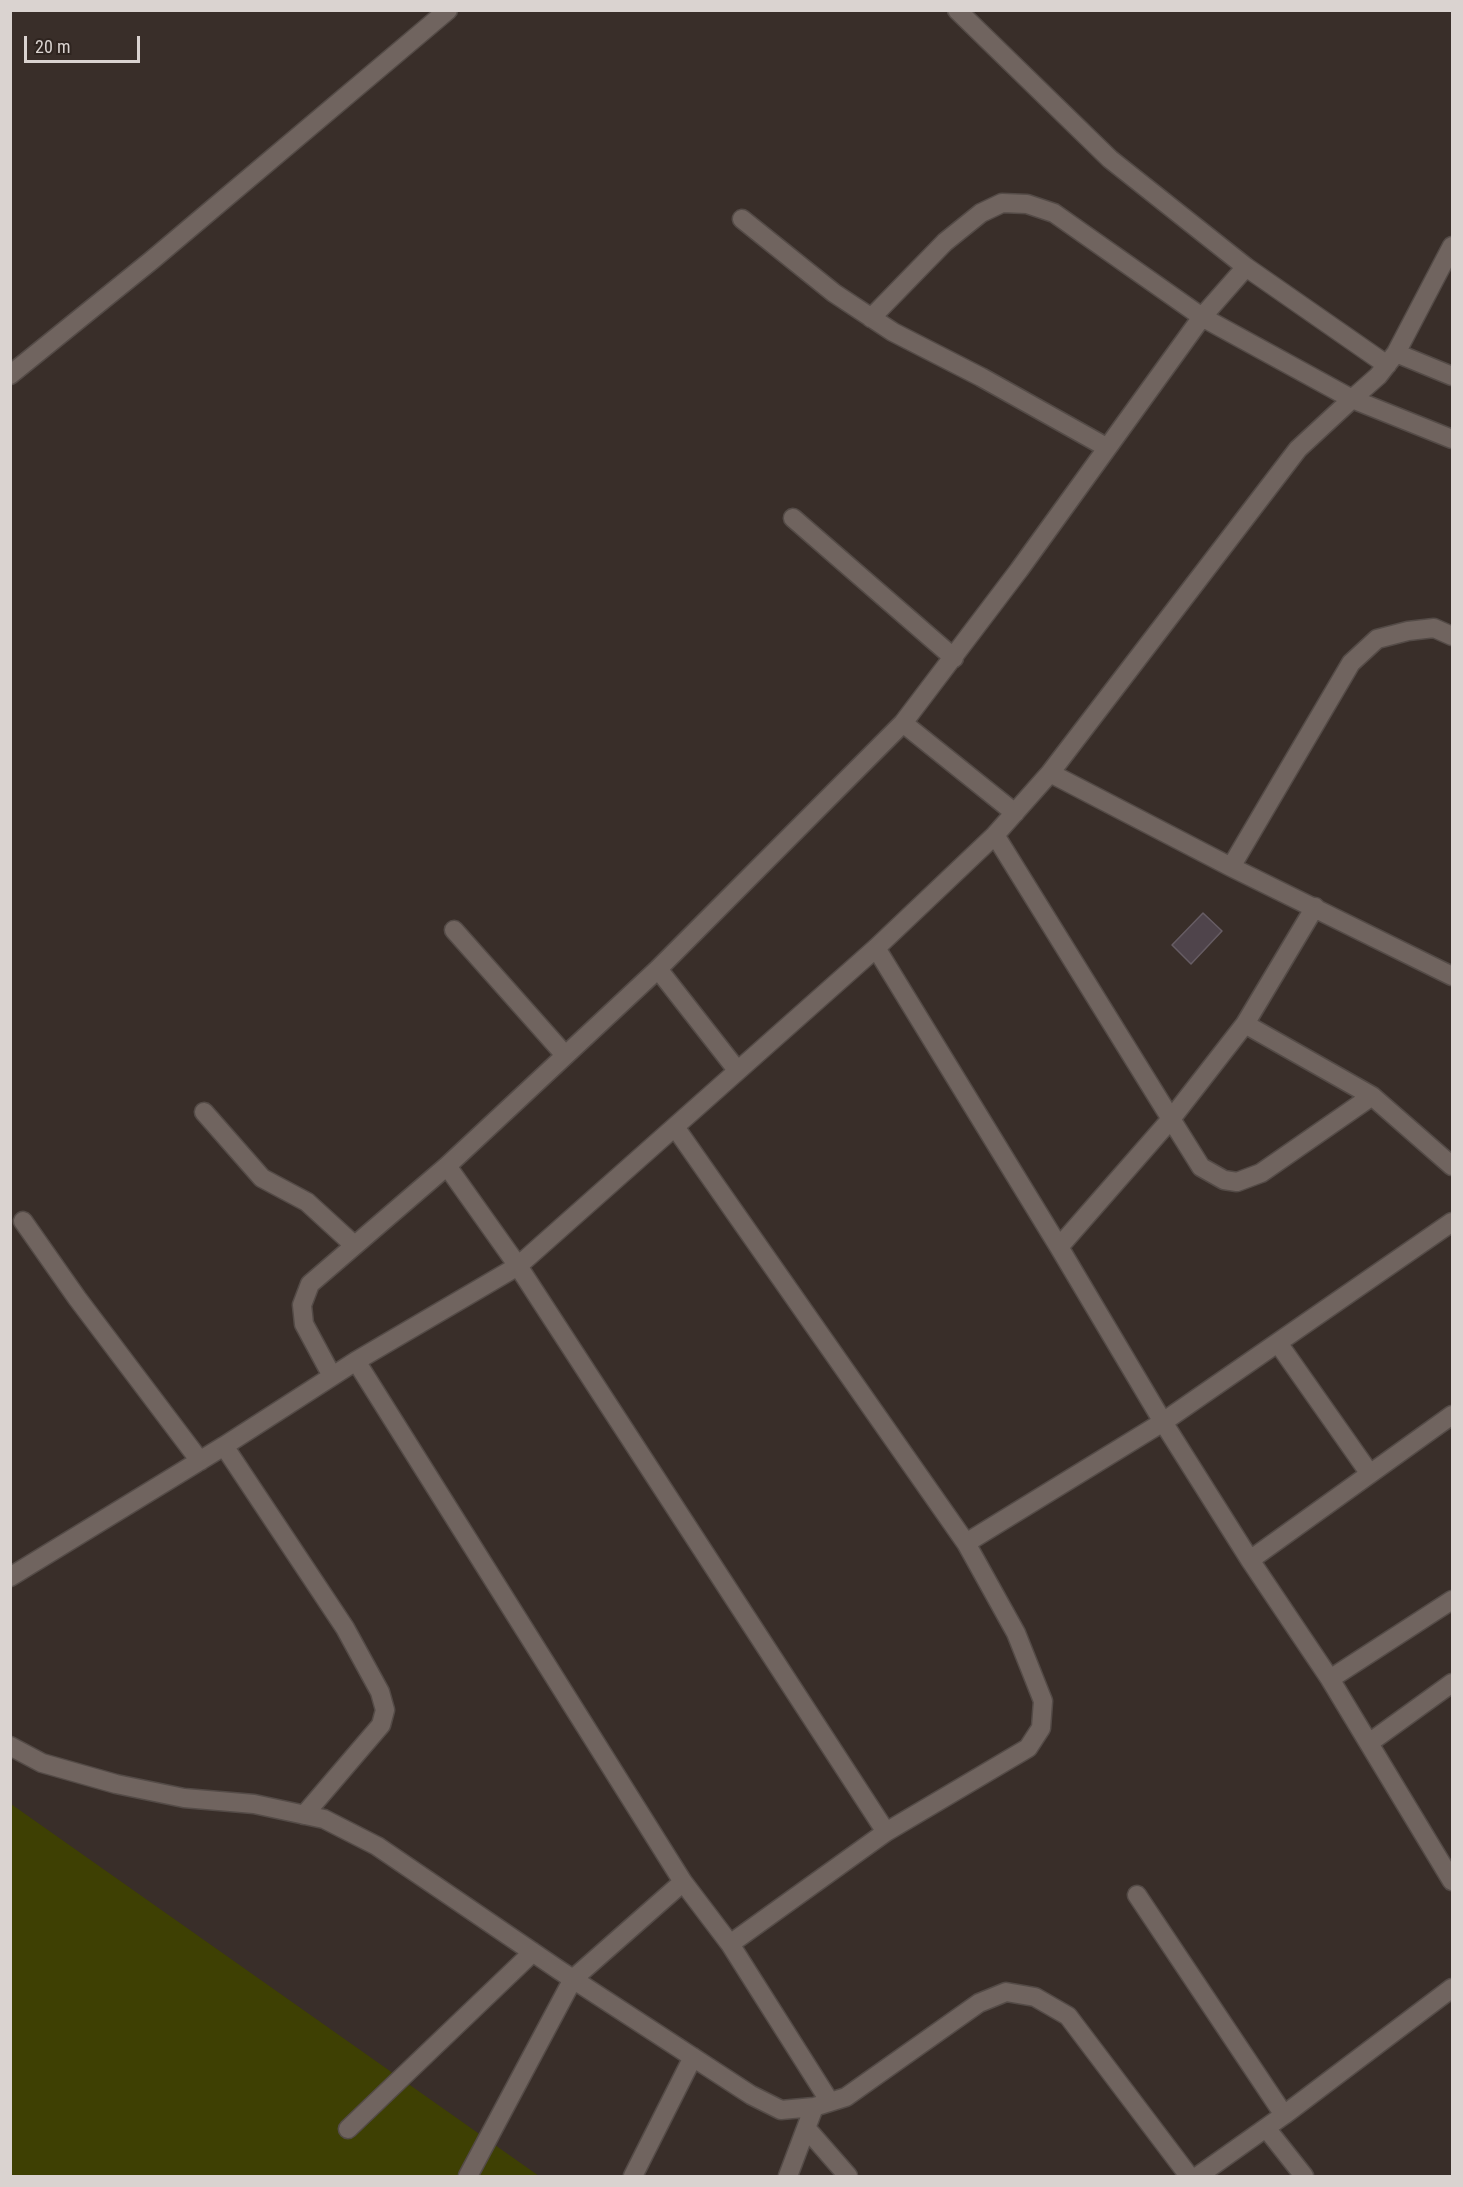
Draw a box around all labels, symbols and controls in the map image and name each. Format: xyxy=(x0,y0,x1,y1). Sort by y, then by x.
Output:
scale bar xyxy=(27,24,142,62)
text: 20 m xyxy=(35,36,70,57)

